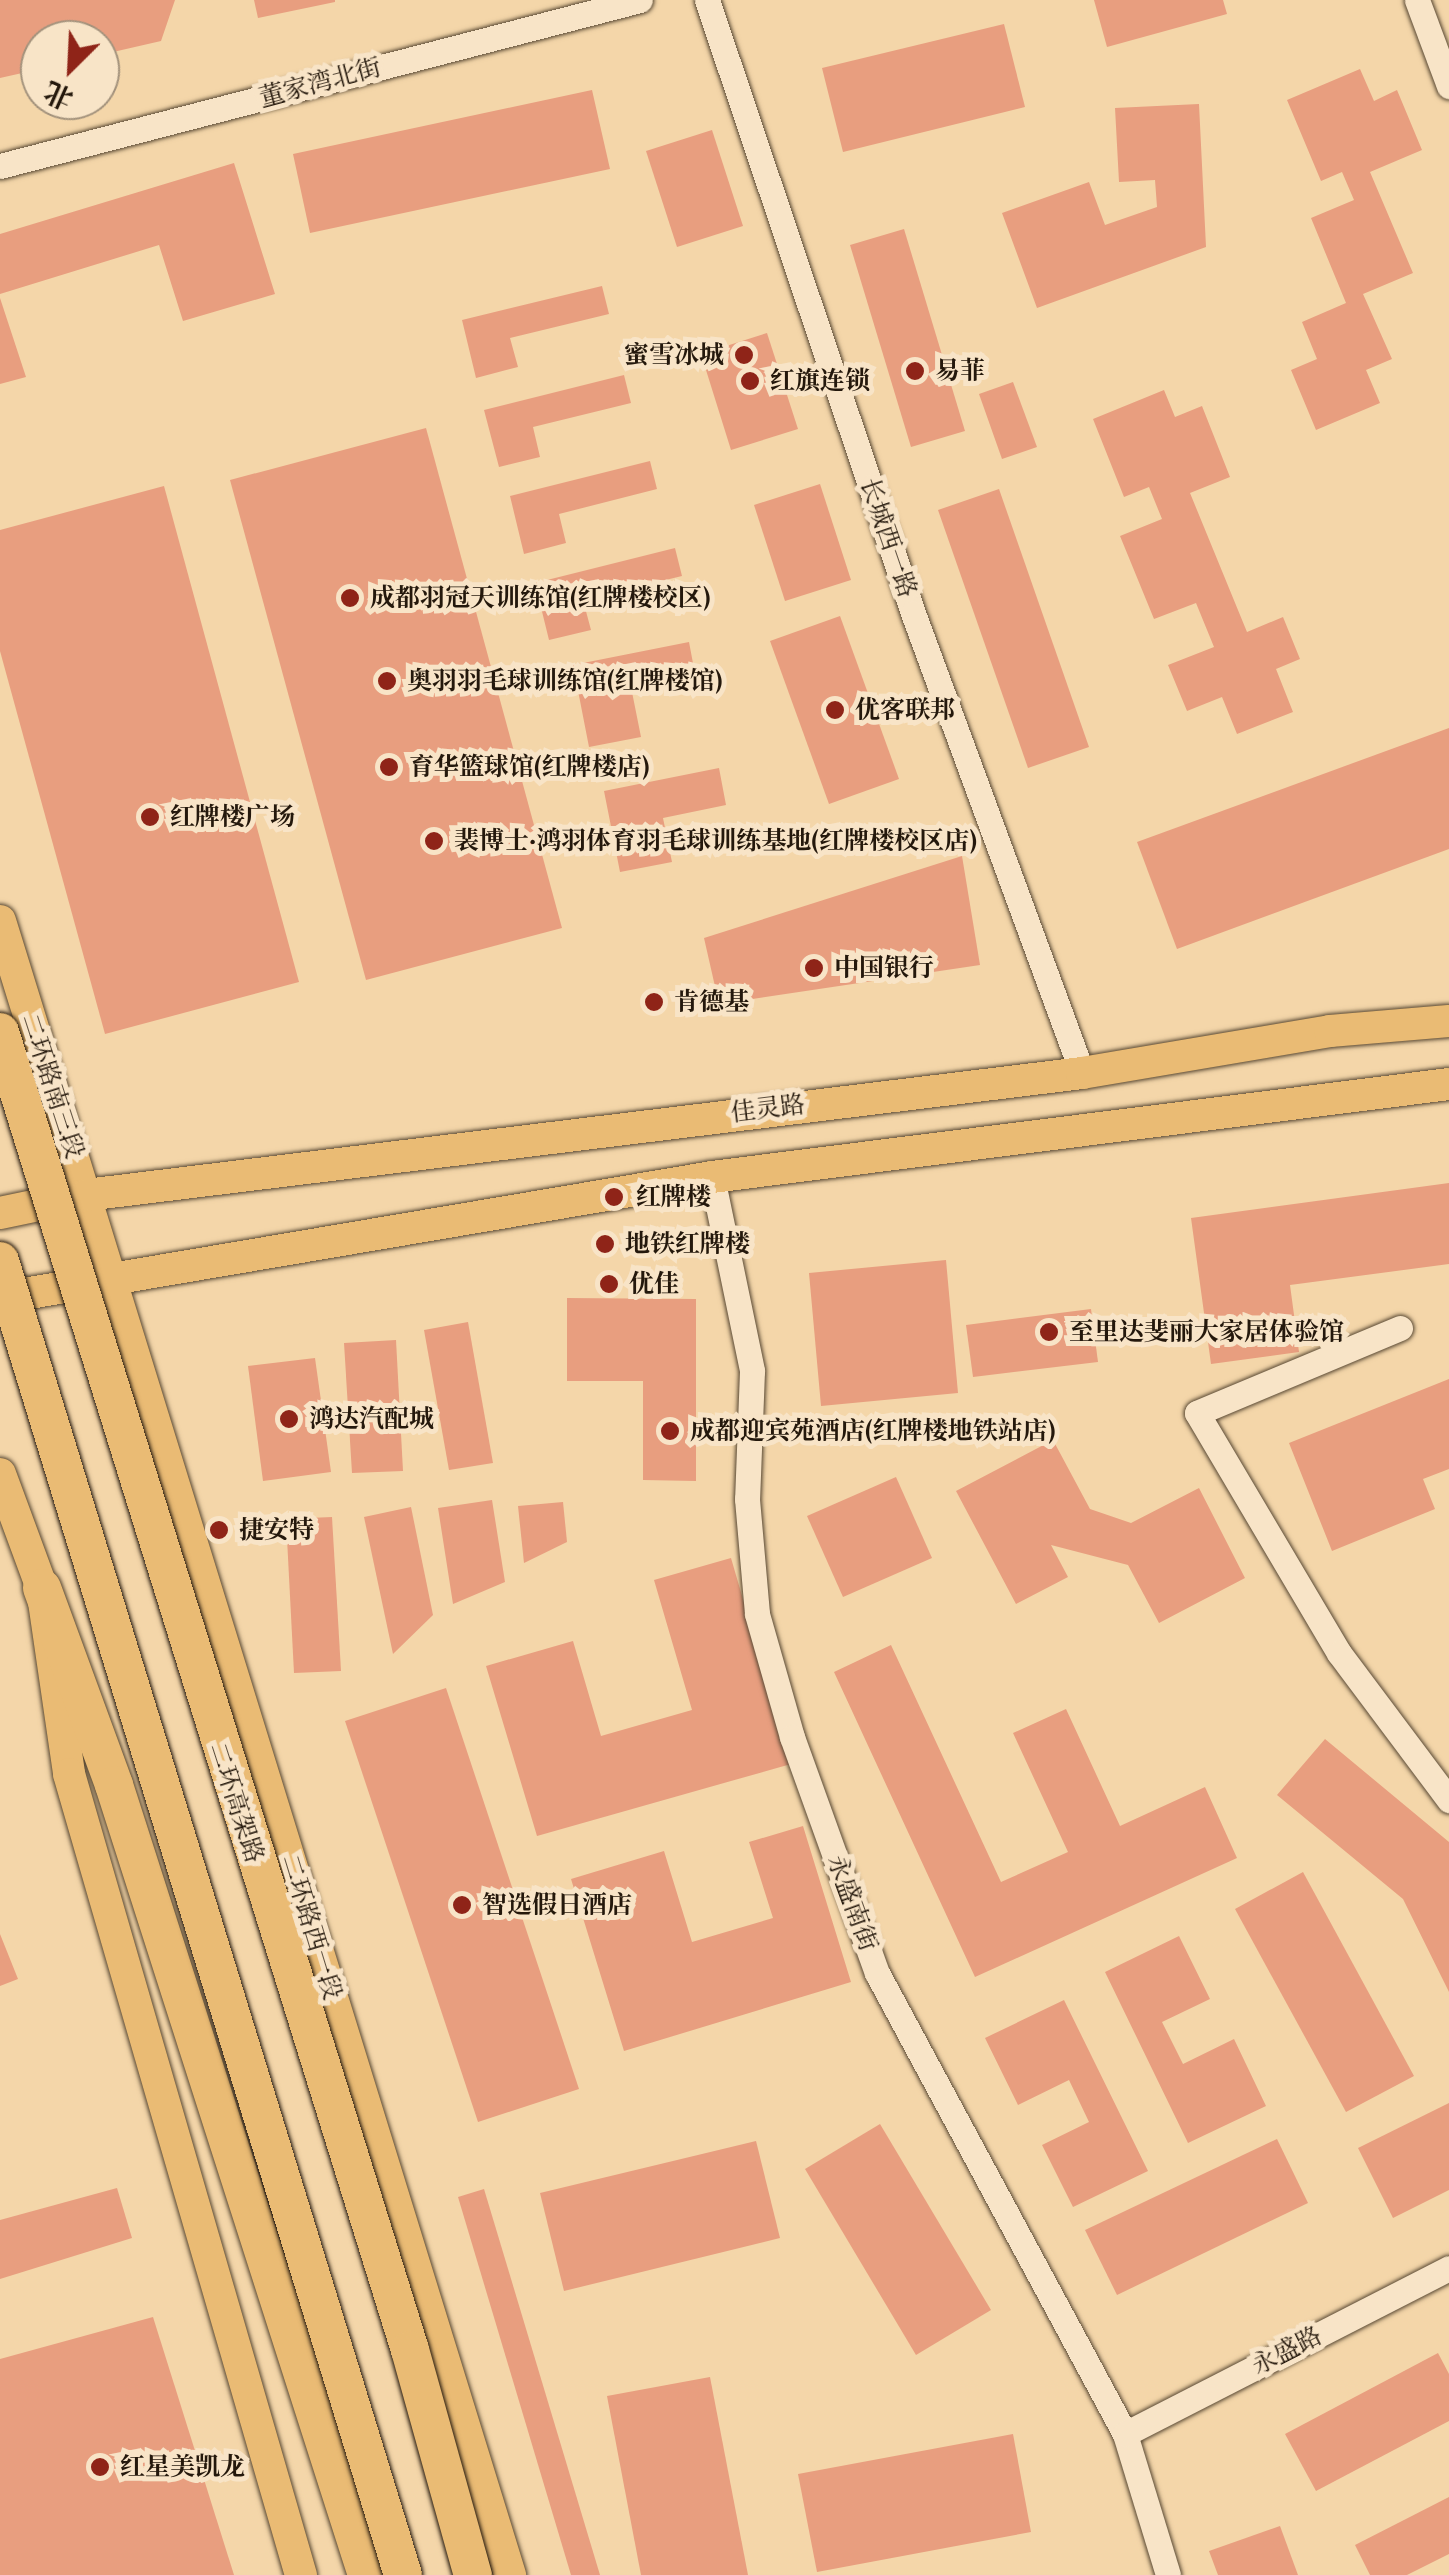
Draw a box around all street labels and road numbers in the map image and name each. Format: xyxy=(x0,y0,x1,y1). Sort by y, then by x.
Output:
street label: 董家湾北街 xyxy=(256,52,384,114)
street label: 长城西一路 xyxy=(853,474,923,602)
street label: 二环路南三段 xyxy=(15,1010,89,1162)
street label: 佳灵路 xyxy=(729,1090,807,1128)
street label: 二环高架路 xyxy=(202,1739,270,1867)
street label: 二环路西一段 xyxy=(275,1851,347,2003)
street label: 永盛南街 xyxy=(821,1851,883,1955)
street label: 永盛路 xyxy=(1247,2321,1327,2381)

